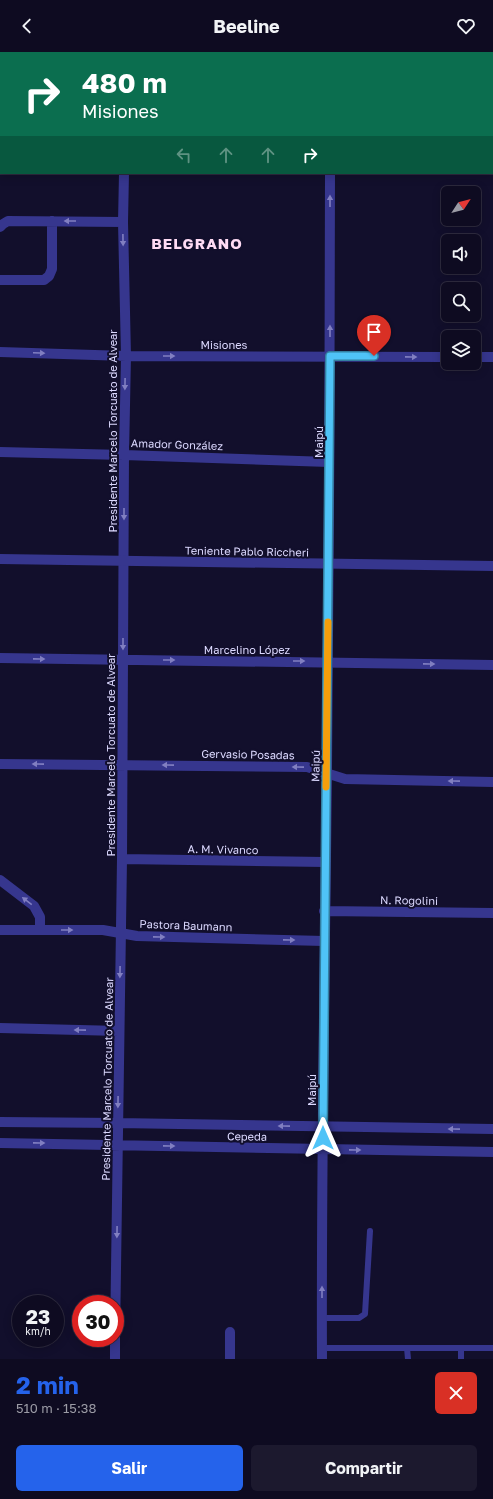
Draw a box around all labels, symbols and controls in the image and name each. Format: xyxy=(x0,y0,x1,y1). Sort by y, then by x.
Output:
icon: back xyxy=(16,15,38,37)
text: Beeline xyxy=(213,15,280,37)
icon: heart xyxy=(455,15,477,37)
text: 480 m xyxy=(82,66,167,99)
icon: right xyxy=(16,68,68,120)
text: Misiones xyxy=(82,100,159,122)
icon: left xyxy=(173,144,195,166)
icon: ahead xyxy=(215,144,237,166)
icon: ahead xyxy=(257,144,279,166)
icon: right xyxy=(299,144,321,166)
north arrow xyxy=(441,186,481,226)
map controls xyxy=(441,186,481,370)
one-way arrow xyxy=(327,194,333,207)
one-way arrow xyxy=(63,218,76,224)
one-way arrow xyxy=(120,234,126,247)
district label: BELGRANO xyxy=(151,234,243,252)
button: sound xyxy=(441,234,481,274)
button: search xyxy=(441,282,481,322)
pin xyxy=(357,315,391,356)
icon: arrive xyxy=(363,321,385,343)
one-way arrow xyxy=(327,324,333,337)
street label: Presidente Marcelo Torcuato de Alvear xyxy=(106,329,119,533)
button: layers xyxy=(441,330,481,370)
street label: Misiones xyxy=(201,338,248,351)
one-way arrow xyxy=(33,350,45,357)
one-way arrow xyxy=(163,353,176,359)
one-way arrow xyxy=(405,354,418,360)
one-way arrow xyxy=(122,378,128,391)
street label: Maipú xyxy=(312,426,325,458)
street label: Amador González xyxy=(131,436,224,452)
one-way arrow xyxy=(121,508,127,521)
street label: Teniente Pablo Riccheri xyxy=(185,543,309,559)
one-way arrow xyxy=(120,638,126,651)
street label: Marcelino López xyxy=(204,643,291,656)
street label: Presidente Marcelo Torcuato de Alvear xyxy=(104,653,117,857)
one-way arrow xyxy=(33,655,45,662)
one-way arrow xyxy=(163,657,175,664)
one-way arrow xyxy=(293,658,306,664)
one-way arrow xyxy=(423,660,435,667)
street label: Gervasio Posadas xyxy=(201,747,295,761)
street label: Maipú xyxy=(308,750,322,782)
one-way arrow xyxy=(31,761,44,767)
one-way arrow xyxy=(161,762,174,768)
one-way arrow xyxy=(292,763,304,770)
one-way arrow xyxy=(447,778,460,784)
street label: A. M. Vivanco xyxy=(188,842,259,856)
street label: N. Rogolini xyxy=(380,893,438,907)
one-way arrow xyxy=(22,897,32,905)
street label: Pastora Baumann xyxy=(139,917,233,933)
one-way arrow xyxy=(61,927,74,933)
one-way arrow xyxy=(153,934,166,940)
one-way arrow xyxy=(283,937,296,943)
one-way arrow xyxy=(117,966,123,979)
street label: Presidente Marcelo Torcuato de Alvear xyxy=(99,977,115,1181)
one-way arrow xyxy=(73,1027,86,1033)
street label: Maipú xyxy=(305,1074,318,1106)
one-way arrow xyxy=(115,1096,121,1109)
position arrow xyxy=(302,1117,344,1159)
one-way arrow xyxy=(277,1123,290,1129)
one-way arrow xyxy=(447,1126,460,1132)
street label: Cepeda xyxy=(227,1129,267,1143)
one-way arrow xyxy=(33,1140,46,1146)
one-way arrow xyxy=(163,1142,175,1149)
one-way arrow xyxy=(349,1147,362,1153)
one-way arrow xyxy=(114,1226,120,1239)
one-way arrow xyxy=(319,1285,325,1298)
speed limit sign: 30 xyxy=(72,1295,124,1347)
text: 23 xyxy=(26,1304,50,1328)
text: km/h xyxy=(25,1325,51,1337)
text: 2 min xyxy=(16,1370,79,1399)
button: close xyxy=(435,1372,477,1414)
text: 510 m · 15:38 xyxy=(16,1400,96,1416)
button: Salir xyxy=(16,1445,243,1491)
button: Compartir xyxy=(251,1445,477,1491)

